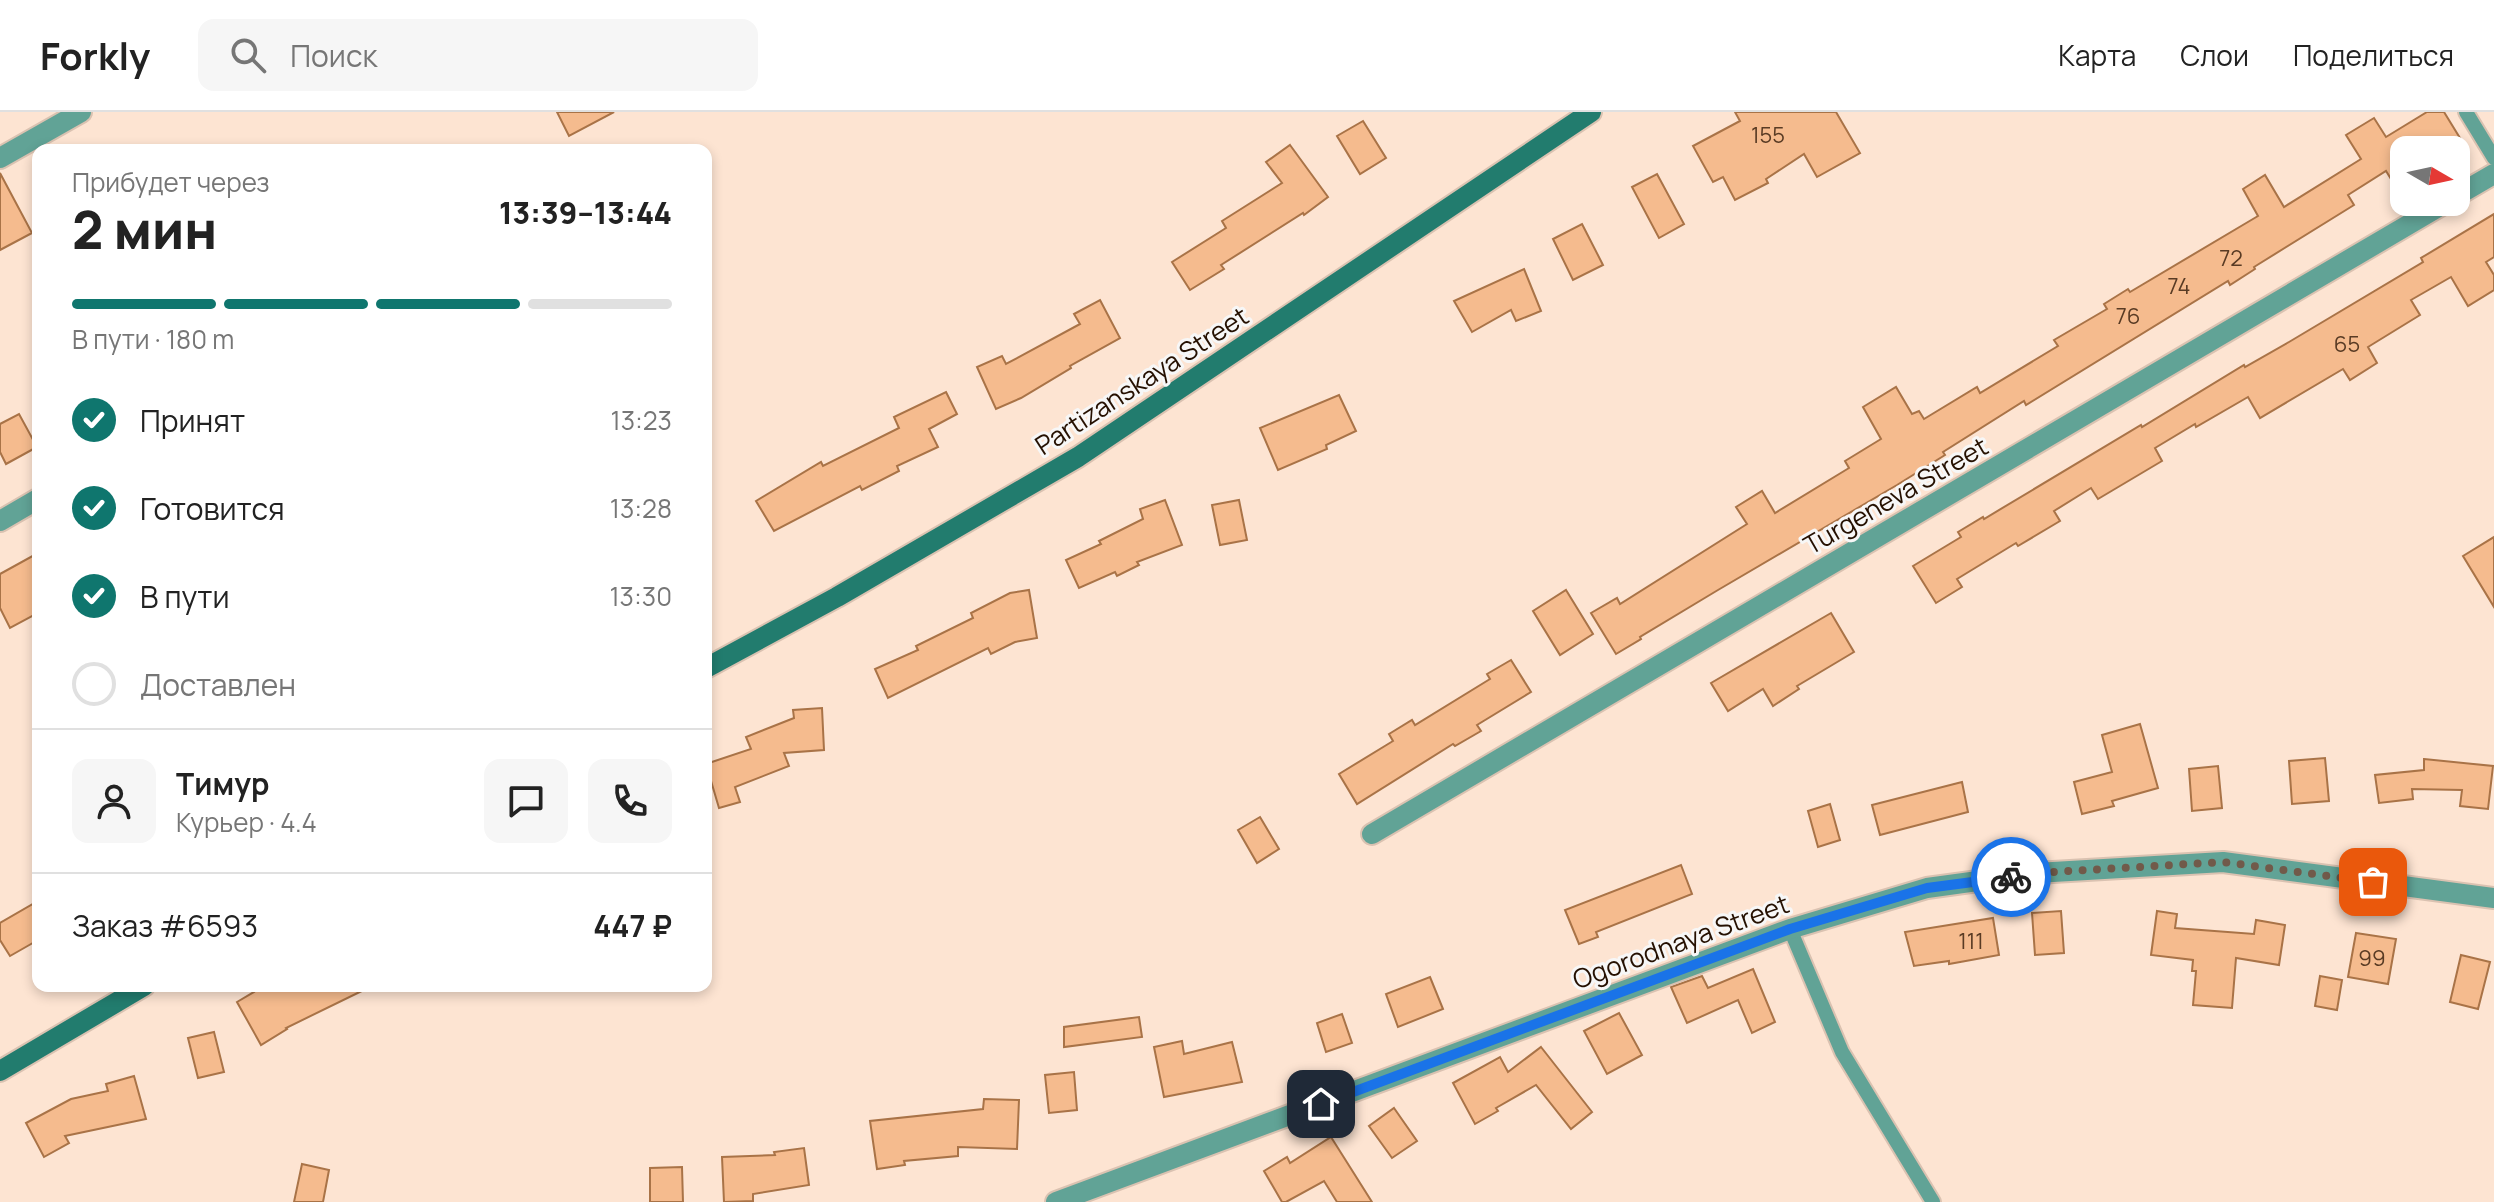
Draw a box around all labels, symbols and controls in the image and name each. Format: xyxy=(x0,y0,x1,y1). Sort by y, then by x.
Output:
search box xyxy=(198,19,758,91)
text: Forkly xyxy=(40,29,150,81)
icon: search xyxy=(226,33,270,77)
text: Поиск xyxy=(290,35,377,76)
text: Карта xyxy=(2058,36,2136,74)
text: Слои xyxy=(2180,36,2249,74)
text: Поделиться xyxy=(2293,36,2454,74)
house number: 155 xyxy=(1751,120,1785,150)
north arrow xyxy=(2390,136,2470,216)
map controls xyxy=(2390,136,2470,216)
text: Прибудет через xyxy=(72,164,270,200)
text: 13:39–13:44 xyxy=(499,192,672,233)
text: 2 мин xyxy=(72,194,217,265)
house number: 72 xyxy=(2219,243,2243,273)
house number: 74 xyxy=(2167,271,2191,301)
street label: Partizanskaya Street xyxy=(1028,298,1255,463)
house number: 76 xyxy=(2116,301,2140,331)
text: В пути · 180 m xyxy=(72,321,234,357)
house number: 65 xyxy=(2334,329,2360,359)
icon: check xyxy=(72,398,116,442)
text: Принят xyxy=(140,400,245,441)
text: 13:23 xyxy=(611,402,672,438)
street label: Turgeneva Street xyxy=(1797,428,1994,563)
icon: check xyxy=(72,486,116,530)
text: Готовится xyxy=(140,488,285,529)
text: 13:28 xyxy=(610,490,672,526)
icon: check xyxy=(72,574,116,618)
text: В пути xyxy=(140,576,230,617)
text: 13:30 xyxy=(609,578,672,614)
text: Доставлен xyxy=(140,664,296,705)
button: person xyxy=(72,759,156,843)
button: chat xyxy=(484,759,568,843)
button: phone xyxy=(588,759,672,843)
text: Тимур xyxy=(176,763,269,804)
text: Курьер · 4.4 xyxy=(176,804,317,840)
courier xyxy=(1971,837,2051,917)
pin xyxy=(2339,848,2407,916)
icon: bike xyxy=(1989,855,2033,899)
icon: bag xyxy=(2351,860,2395,904)
street label: Ogorodnaya Street xyxy=(1567,885,1794,997)
text: Заказ #6593 xyxy=(72,905,258,946)
text: 447 ₽ xyxy=(593,905,672,946)
house number: 111 xyxy=(1958,926,1984,956)
house number: 99 xyxy=(2358,943,2386,973)
pin xyxy=(1287,1070,1355,1138)
icon: home xyxy=(1299,1082,1343,1126)

